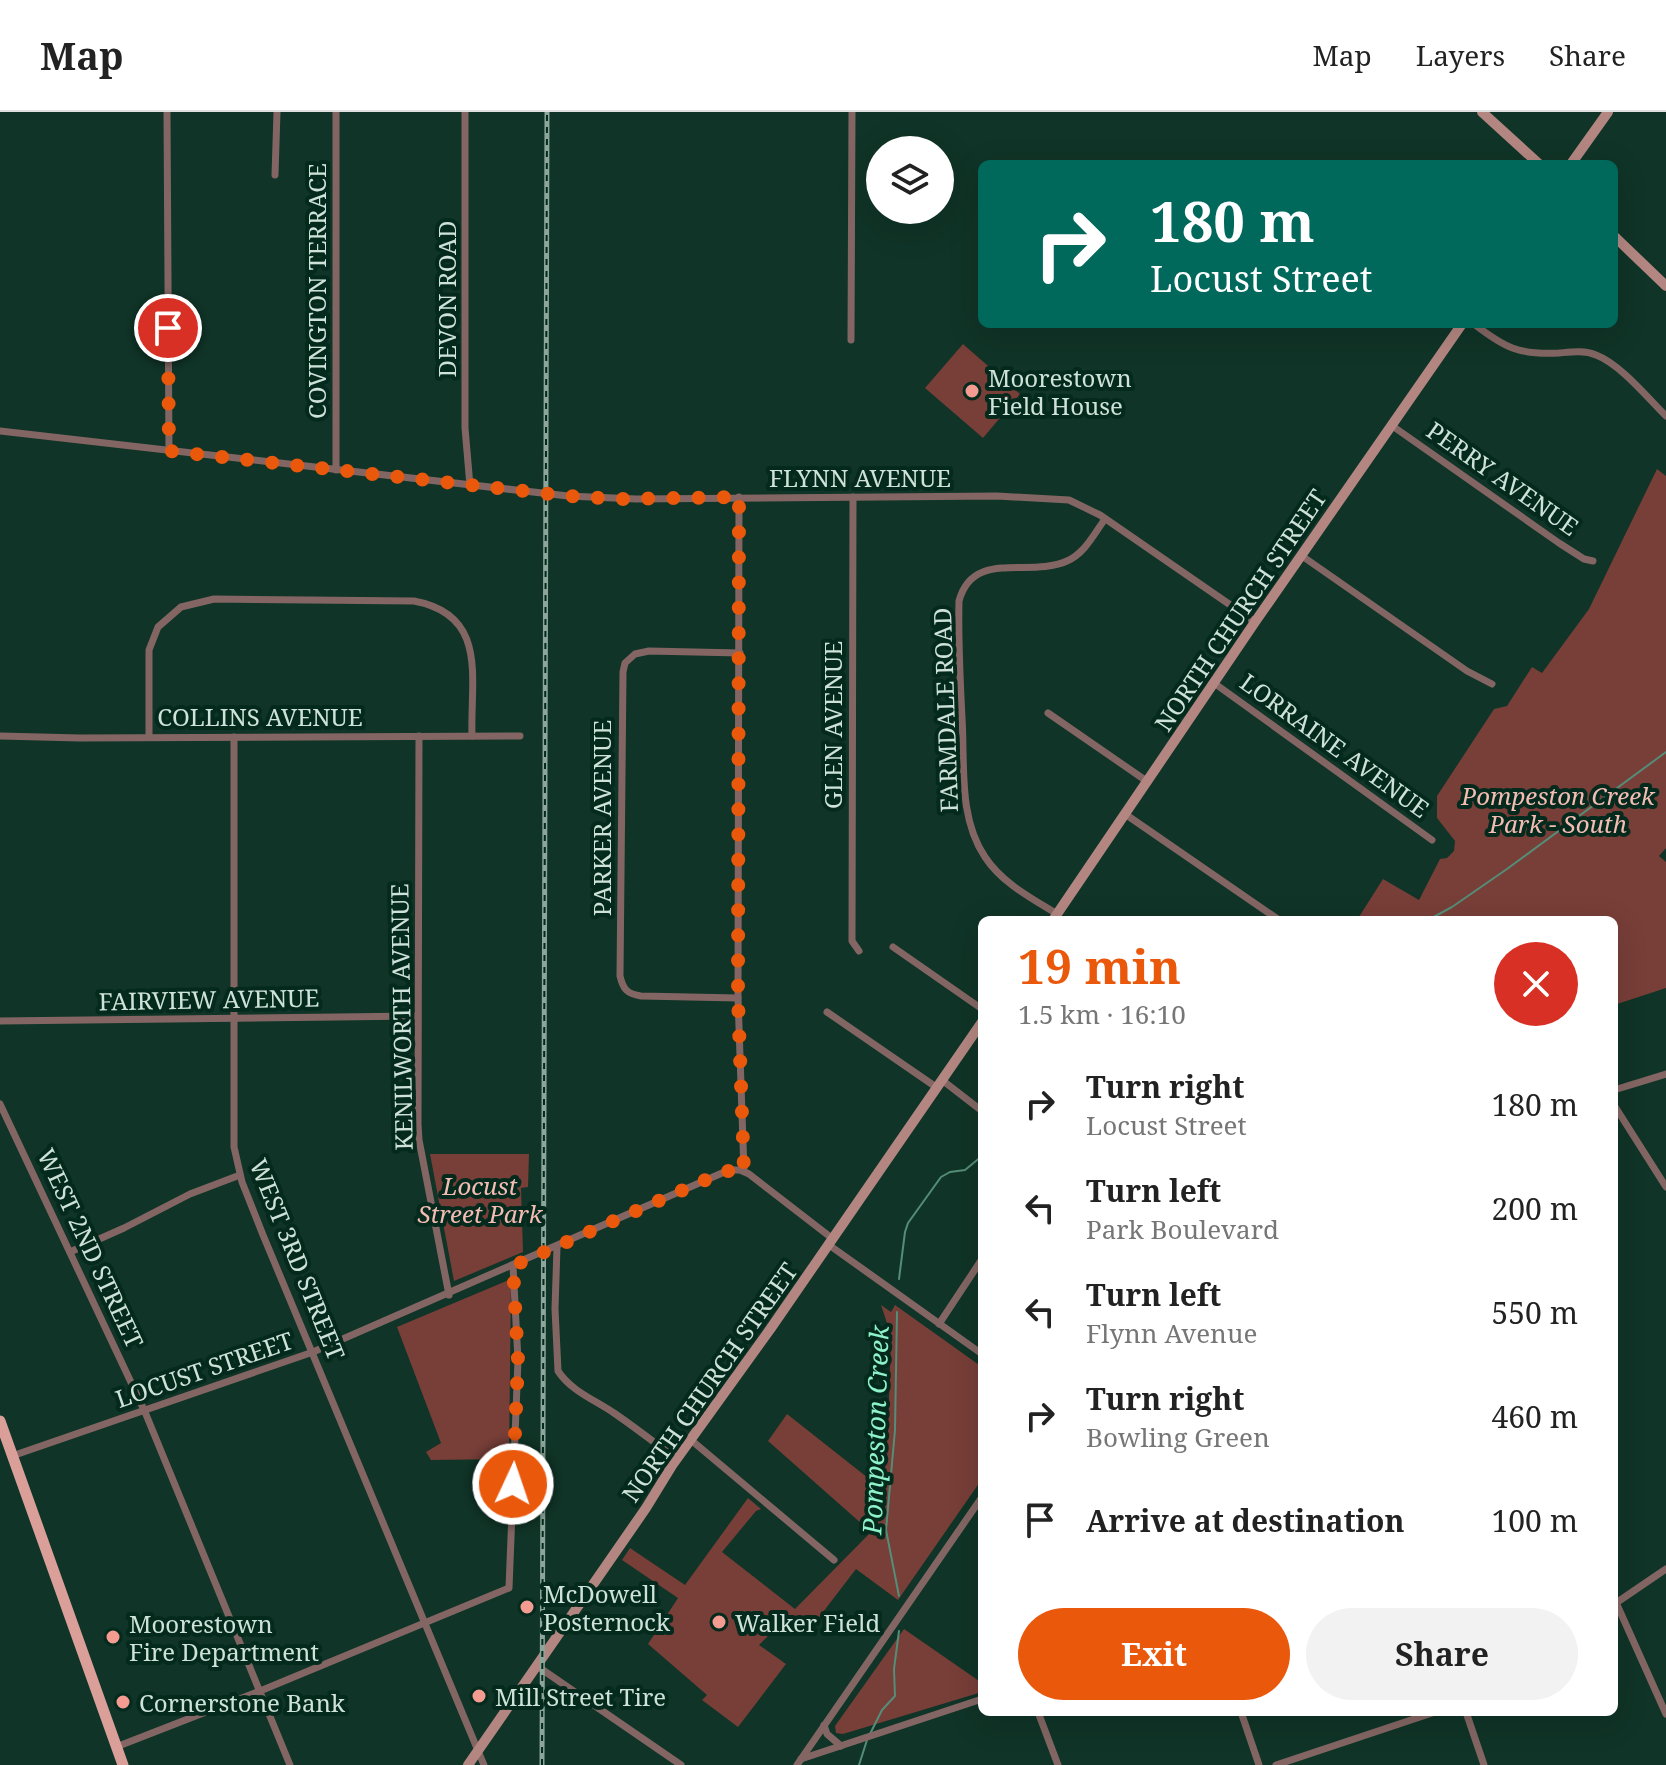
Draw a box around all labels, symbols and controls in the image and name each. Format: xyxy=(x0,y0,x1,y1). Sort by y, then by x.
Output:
text: Map xyxy=(40,29,124,81)
text: Map xyxy=(1313,36,1372,74)
text: Layers xyxy=(1416,36,1505,74)
text: Share xyxy=(1549,36,1626,74)
map controls xyxy=(866,136,954,224)
button: layers xyxy=(866,136,954,224)
street label: COVINGTON TERRACE xyxy=(300,163,333,419)
text: 180 m xyxy=(1150,182,1315,258)
icon: right xyxy=(1018,192,1122,296)
street label: DEVON ROAD xyxy=(430,221,463,377)
text: Locust Street xyxy=(1150,254,1372,303)
pin xyxy=(134,294,202,362)
icon: arrive xyxy=(146,306,190,350)
place label: Moorestown Field House xyxy=(988,361,1132,422)
marker: Moorestown Field House xyxy=(963,382,981,400)
street label: PERRY AVENUE xyxy=(1421,413,1585,543)
street label: FLYNN AVENUE xyxy=(769,461,951,494)
street label: NORTH CHURCH STREET xyxy=(1147,482,1334,737)
street label: FARMDALE ROAD xyxy=(925,607,965,813)
street label: GLEN AVENUE xyxy=(816,641,849,809)
street label: LORRAINE AVENUE xyxy=(1234,665,1436,825)
street label: COLLINS AVENUE xyxy=(157,700,363,733)
street label: PARKER AVENUE xyxy=(585,720,618,916)
park label: Pompeston Creek Park - South xyxy=(1460,779,1656,840)
street label: KENILWORTH AVENUE xyxy=(382,883,420,1151)
text: 19 min xyxy=(1018,933,1181,998)
button: close xyxy=(1494,942,1578,1026)
street label: FAIRVIEW AVENUE xyxy=(98,981,320,1017)
text: 1.5 km · 16:10 xyxy=(1018,996,1186,1032)
text: Turn right xyxy=(1086,1066,1244,1107)
icon: right xyxy=(1018,1082,1062,1126)
text: 180 m xyxy=(1492,1084,1578,1125)
text: Locust Street xyxy=(1086,1107,1247,1143)
street label: WEST 2ND STREET xyxy=(30,1143,152,1353)
street label: WEST 3RD STREET xyxy=(243,1154,354,1365)
park label: Locust Street Park xyxy=(417,1169,544,1230)
text: Turn left xyxy=(1086,1170,1221,1211)
icon: left xyxy=(1018,1186,1062,1230)
text: 200 m xyxy=(1492,1188,1578,1229)
text: Park Boulevard xyxy=(1086,1211,1279,1247)
street label: NORTH CHURCH STREET xyxy=(614,1255,804,1508)
text: Turn left xyxy=(1086,1274,1221,1315)
icon: left xyxy=(1018,1290,1062,1334)
text: 550 m xyxy=(1492,1292,1578,1333)
text: Flynn Avenue xyxy=(1086,1315,1257,1351)
street label: LOCUST STREET xyxy=(111,1323,298,1415)
water label: Pompeston Creek xyxy=(853,1324,897,1536)
text: Turn right xyxy=(1086,1378,1244,1419)
icon: right xyxy=(1018,1394,1062,1438)
text: 460 m xyxy=(1492,1396,1578,1437)
text: Bowling Green xyxy=(1086,1419,1270,1455)
position arrow xyxy=(471,1442,555,1526)
icon: arrive xyxy=(1018,1498,1062,1542)
text: Arrive at destination xyxy=(1086,1500,1405,1541)
text: 100 m xyxy=(1492,1500,1578,1541)
place label: McDowell Posternock xyxy=(543,1577,671,1638)
marker: McDowell Posternock xyxy=(518,1598,536,1616)
place label: Walker Field xyxy=(735,1606,880,1639)
place label: Moorestown Fire Department xyxy=(129,1607,319,1668)
button: Exit xyxy=(1018,1608,1290,1700)
button: Share xyxy=(1306,1608,1578,1700)
marker: Walker Field xyxy=(710,1613,728,1631)
marker: Moorestown Fire Department xyxy=(104,1628,122,1646)
place label: Mill Street Tire xyxy=(495,1680,666,1713)
place label: Cornerstone Bank xyxy=(139,1686,346,1719)
marker: Mill Street Tire xyxy=(470,1687,488,1705)
marker: Cornerstone Bank xyxy=(114,1693,132,1711)

